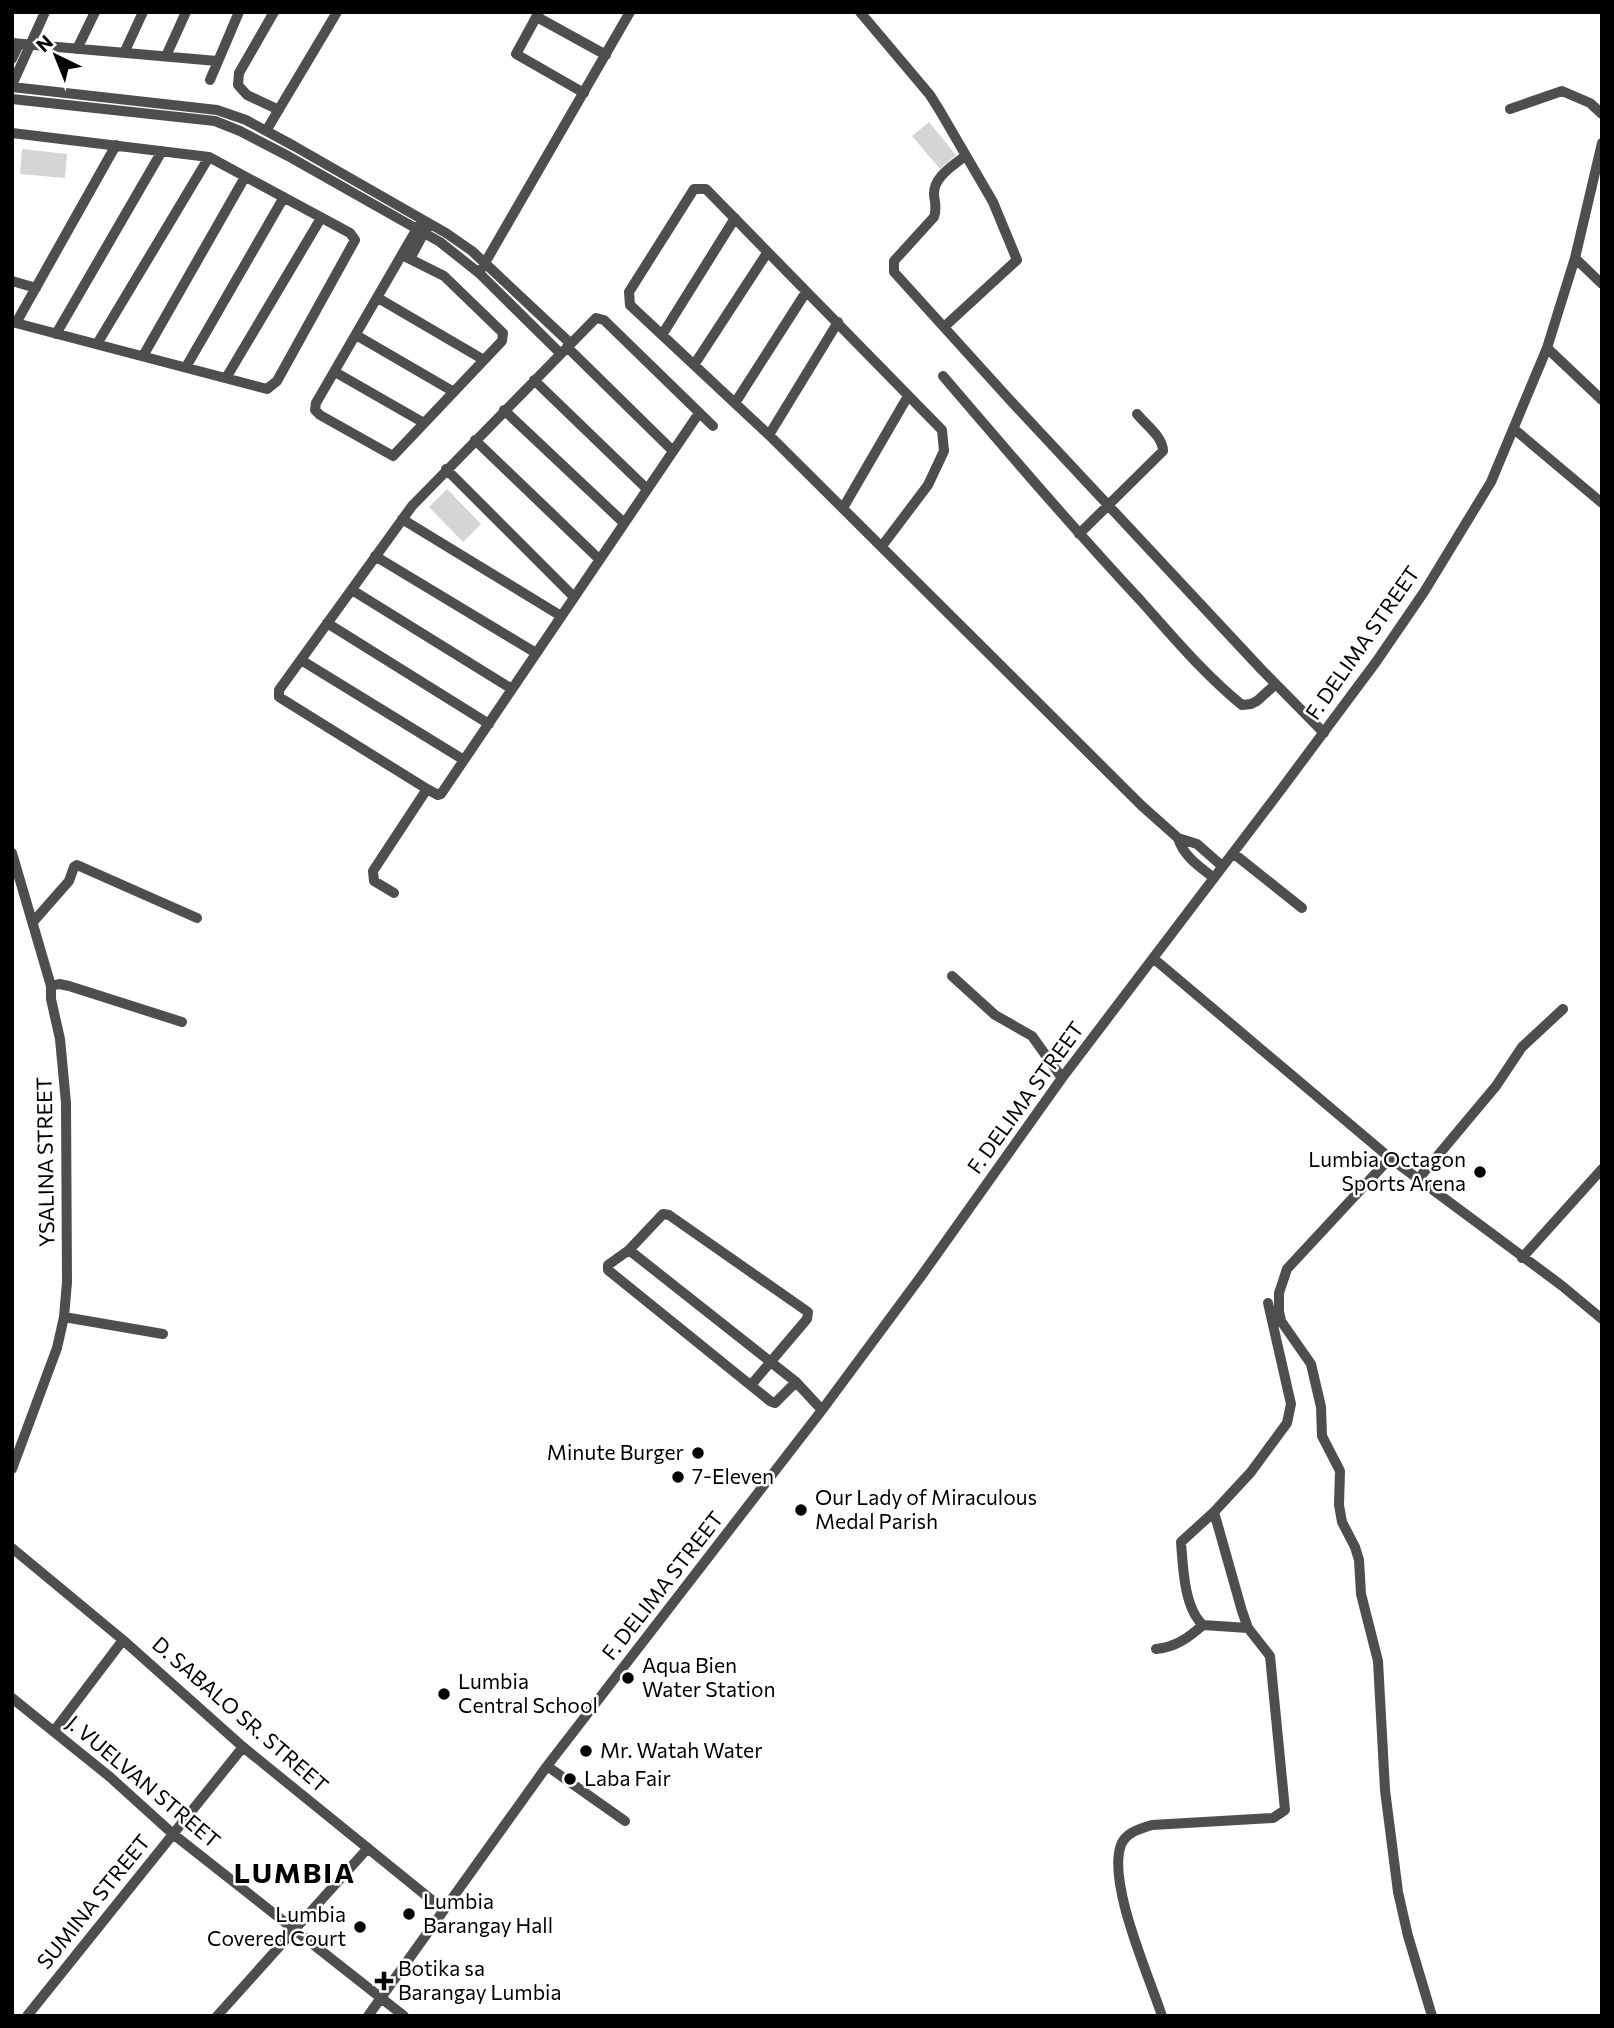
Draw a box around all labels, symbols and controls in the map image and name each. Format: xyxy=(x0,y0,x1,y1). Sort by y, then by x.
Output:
north arrow xyxy=(21,21,91,91)
text: N xyxy=(31,30,57,56)
street label: F. DELIMA STREET xyxy=(1299,561,1424,724)
street label: F. DELIMA STREET xyxy=(961,1016,1088,1178)
street label: YSALINA STREET xyxy=(31,1077,58,1247)
place label: Lumbia Octagon Sports Arena xyxy=(1308,1146,1466,1195)
marker: Lumbia Octagon Sports Arena xyxy=(1472,1164,1488,1180)
place label: Minute Burger xyxy=(547,1439,684,1464)
marker: Minute Burger xyxy=(690,1445,706,1461)
place label: 7-Eleven xyxy=(692,1463,774,1488)
marker: 7-Eleven xyxy=(670,1469,686,1485)
place label: Our Lady of Miraculous Medal Parish xyxy=(815,1484,1037,1533)
marker: Our Lady of Miraculous Medal Parish xyxy=(793,1502,809,1518)
street label: F. DELIMA STREET xyxy=(596,1506,728,1664)
street label: D. SABALO SR. STREET xyxy=(148,1631,334,1797)
place label: Aqua Bien Water Station xyxy=(642,1652,776,1701)
place label: Lumbia Central School xyxy=(458,1668,598,1717)
marker: Aqua Bien Water Station xyxy=(620,1670,636,1686)
marker: Lumbia Central School xyxy=(436,1686,452,1702)
street label: J. VUELVAN STREET xyxy=(62,1709,226,1852)
place label: Mr. Watah Water xyxy=(600,1737,763,1762)
marker: Mr. Watah Water xyxy=(578,1743,594,1759)
place label: Laba Fair xyxy=(584,1765,671,1790)
marker: Laba Fair xyxy=(562,1771,578,1787)
street label: SUMINA STREET xyxy=(31,1829,155,1973)
district label: LUMBIA xyxy=(234,1855,356,1889)
place label: Lumbia Barangay Hall xyxy=(423,1888,553,1937)
place label: Lumbia Covered Court xyxy=(207,1901,346,1950)
marker: Lumbia Barangay Hall xyxy=(401,1906,417,1922)
marker: Lumbia Covered Court xyxy=(352,1919,368,1935)
place label: Botika sa Barangay Lumbia xyxy=(398,1955,561,2004)
marker: Botika sa Barangay Lumbia xyxy=(376,1973,392,1989)

